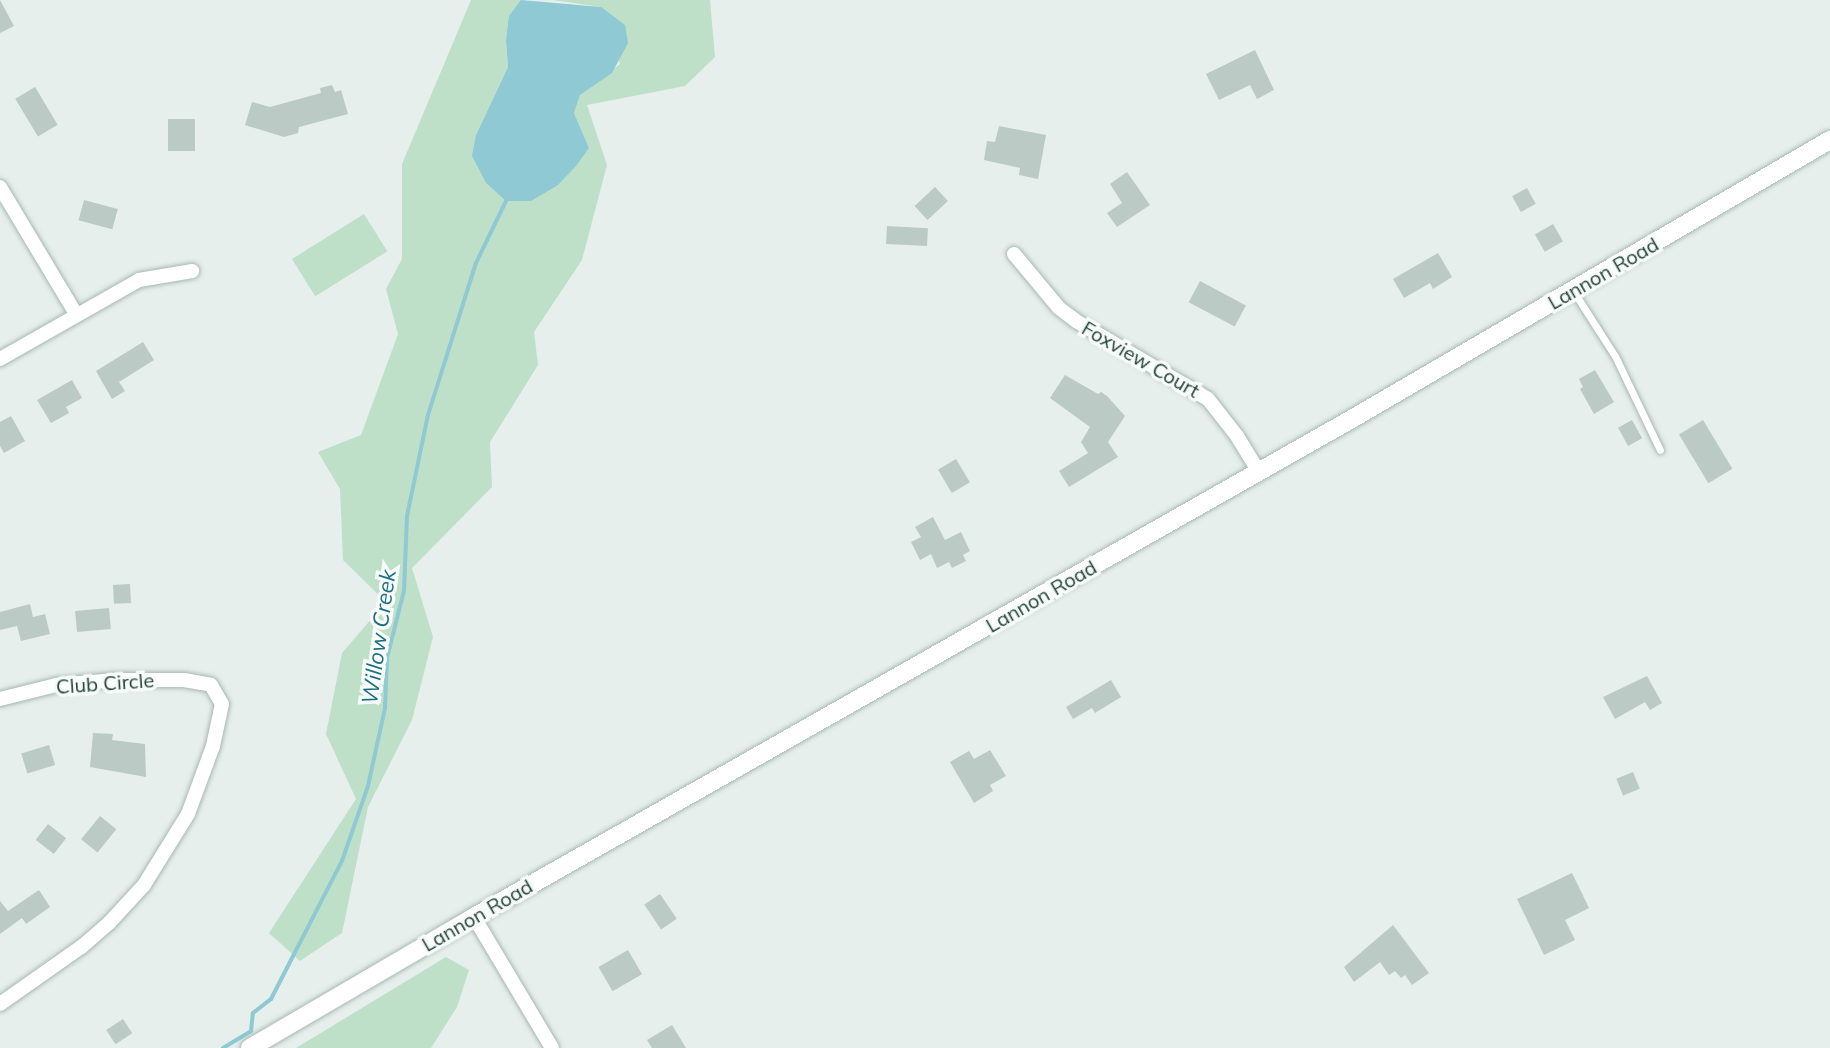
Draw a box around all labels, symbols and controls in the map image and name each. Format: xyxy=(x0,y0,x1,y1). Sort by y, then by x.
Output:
street label: Lannon Road xyxy=(1543,232,1663,314)
street label: Foxview Court xyxy=(1078,316,1204,402)
street label: Lannon Road xyxy=(981,555,1101,637)
water label: Willow Creek xyxy=(356,568,402,706)
street label: Club Circle xyxy=(55,668,155,698)
street label: Lannon Road xyxy=(417,874,537,956)

